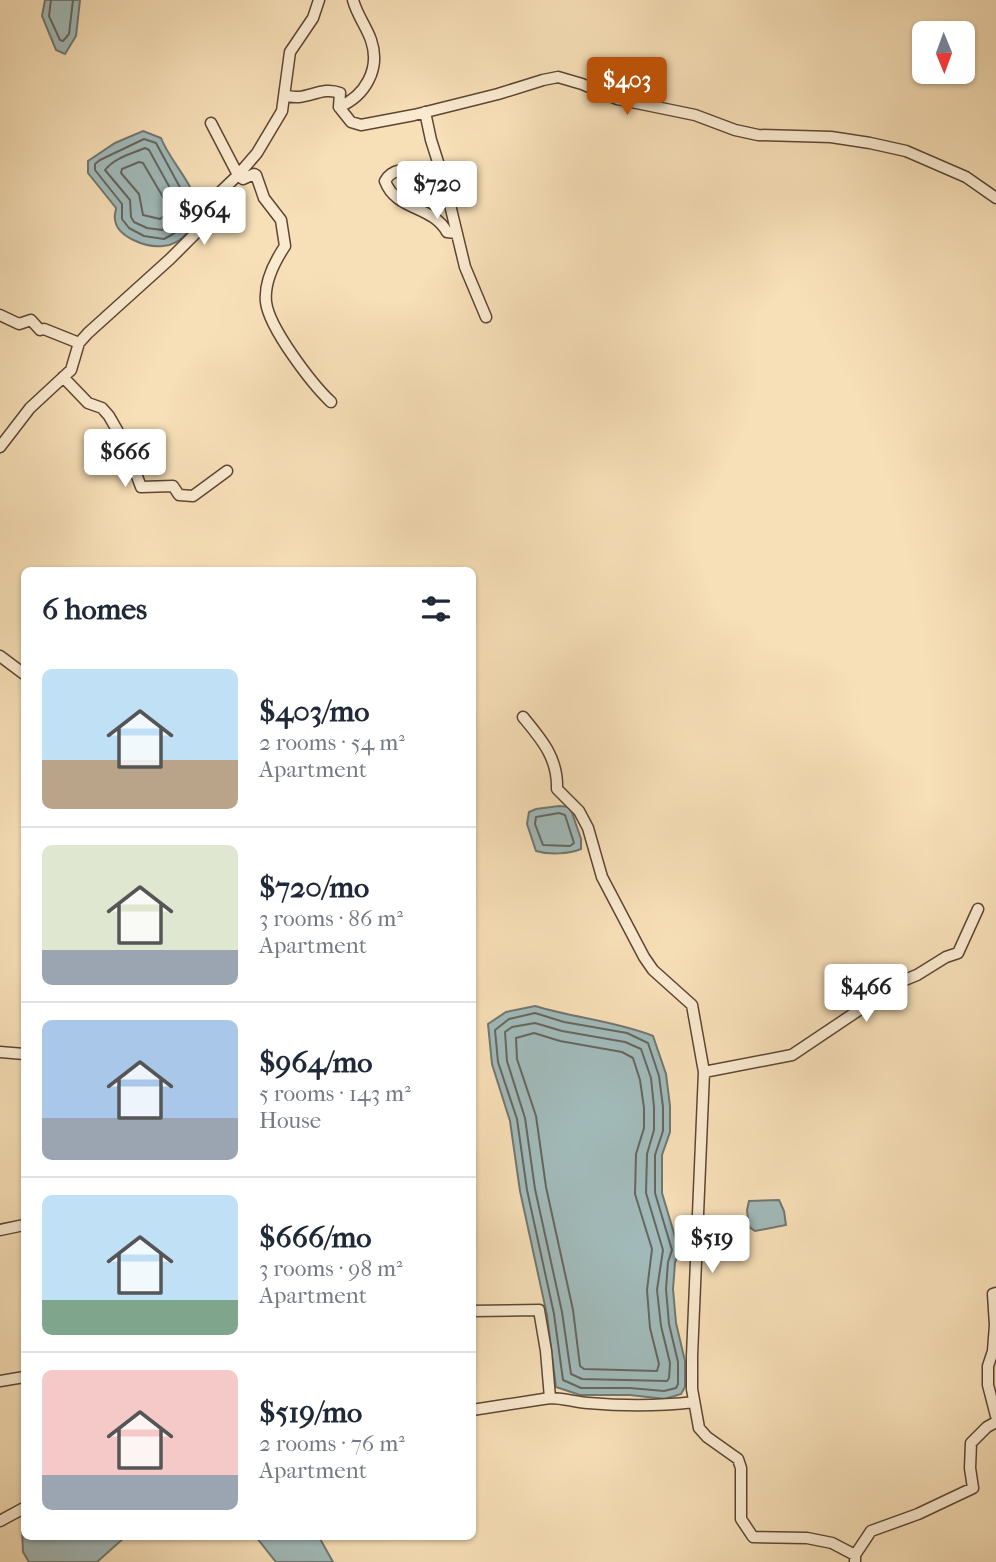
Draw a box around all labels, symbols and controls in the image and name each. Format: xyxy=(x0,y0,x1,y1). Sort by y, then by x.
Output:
north arrow xyxy=(912,21,975,84)
map controls xyxy=(912,21,975,84)
pin: $403 xyxy=(586,58,668,117)
text: $403 xyxy=(603,66,651,93)
pin: $720 xyxy=(396,162,478,221)
text: $720 xyxy=(413,170,461,197)
pin: $964 xyxy=(163,188,245,247)
text: $964 xyxy=(179,196,229,223)
pin: $666 xyxy=(84,430,166,489)
text: $666 xyxy=(100,438,150,465)
icon: filters xyxy=(417,590,455,628)
text: 6 homes xyxy=(42,592,147,627)
text: $403/mo xyxy=(259,694,369,729)
icon: home xyxy=(98,697,182,781)
text: 2 rooms · 54 m² xyxy=(259,729,405,756)
text: Apartment xyxy=(259,756,367,783)
text: $720/mo xyxy=(259,870,369,905)
icon: home xyxy=(98,873,182,957)
text: 3 rooms · 86 m² xyxy=(259,905,403,932)
text: Apartment xyxy=(259,932,367,959)
pin: $466 xyxy=(825,964,907,1024)
text: $466 xyxy=(840,973,892,1000)
text: $964/mo xyxy=(259,1045,372,1080)
icon: home xyxy=(98,1048,182,1132)
text: 5 rooms · 143 m² xyxy=(259,1080,411,1107)
text: House xyxy=(259,1107,321,1134)
pin: $519 xyxy=(671,1216,753,1275)
text: $666/mo xyxy=(259,1220,372,1255)
icon: home xyxy=(98,1223,182,1307)
text: $519 xyxy=(691,1224,733,1251)
text: 3 rooms · 98 m² xyxy=(259,1255,403,1282)
text: Apartment xyxy=(259,1282,367,1309)
text: $519/mo xyxy=(259,1395,362,1430)
icon: home xyxy=(98,1398,182,1482)
text: 2 rooms · 76 m² xyxy=(259,1430,405,1457)
text: Apartment xyxy=(259,1457,367,1484)

